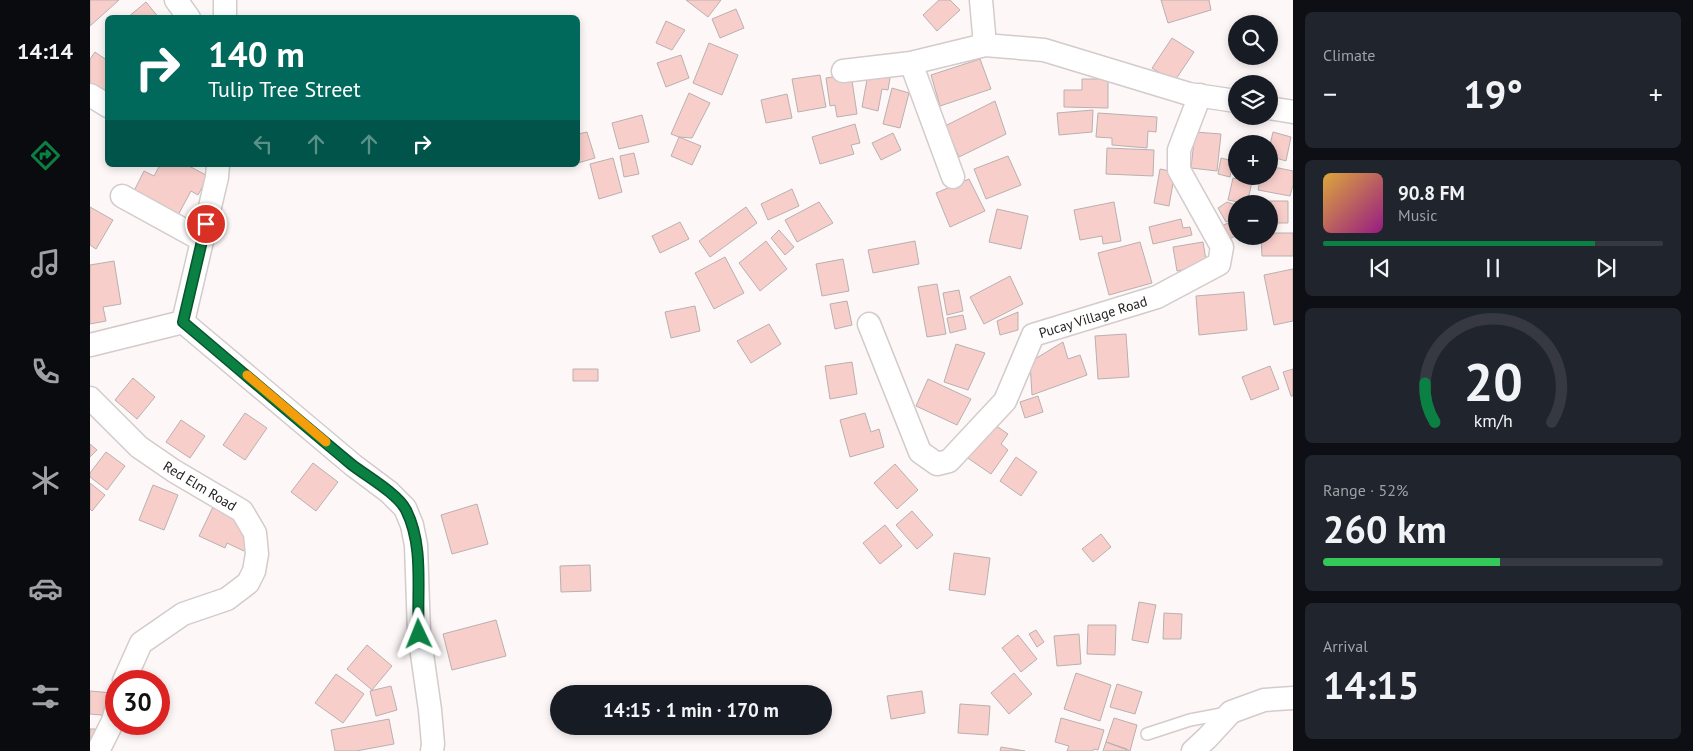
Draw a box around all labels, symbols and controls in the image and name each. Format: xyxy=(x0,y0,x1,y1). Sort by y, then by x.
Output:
map controls xyxy=(1228,15,1278,245)
button: search xyxy=(1228,15,1278,65)
text: 140 m xyxy=(208,31,305,77)
icon: right xyxy=(125,35,190,100)
text: 14:14 xyxy=(17,37,73,65)
text: Climate xyxy=(1323,45,1375,65)
text: 19° xyxy=(1463,69,1523,118)
text: Tulip Tree Street xyxy=(208,75,361,103)
button: layers xyxy=(1228,75,1278,125)
text: − xyxy=(1323,75,1337,112)
text: + xyxy=(1649,75,1663,112)
icon: left xyxy=(249,130,277,158)
icon: ahead xyxy=(302,130,330,158)
icon: ahead xyxy=(355,130,383,158)
icon: right xyxy=(408,130,436,158)
button: + xyxy=(1228,135,1278,185)
icon: directions xyxy=(28,138,63,173)
text: 90.8 FM xyxy=(1398,181,1465,205)
button: − xyxy=(1228,195,1278,245)
pin xyxy=(185,203,227,245)
text: Music xyxy=(1398,205,1438,225)
icon: arrive xyxy=(192,210,220,238)
icon: music xyxy=(28,246,63,281)
icon: previous xyxy=(1366,254,1394,282)
icon: pause xyxy=(1479,254,1507,282)
icon: next xyxy=(1592,254,1620,282)
street label: Pucay Village Road xyxy=(1037,292,1149,342)
text: 20 xyxy=(1464,348,1522,415)
icon: phone xyxy=(28,354,63,389)
text: km/h xyxy=(1473,409,1513,432)
street label: Red Elm Road xyxy=(160,457,240,515)
icon: climate xyxy=(28,463,63,498)
text: Range · 52% xyxy=(1323,480,1408,500)
text: 260 km xyxy=(1323,504,1447,553)
icon: car xyxy=(28,571,63,606)
position arrow xyxy=(392,607,444,659)
text: Arrival xyxy=(1323,636,1368,656)
text: 14:15 xyxy=(1323,660,1419,709)
speed limit sign: 30 xyxy=(105,670,170,735)
icon: filters xyxy=(28,679,63,714)
text: 14:15 · 1 min · 170 m xyxy=(603,698,779,722)

